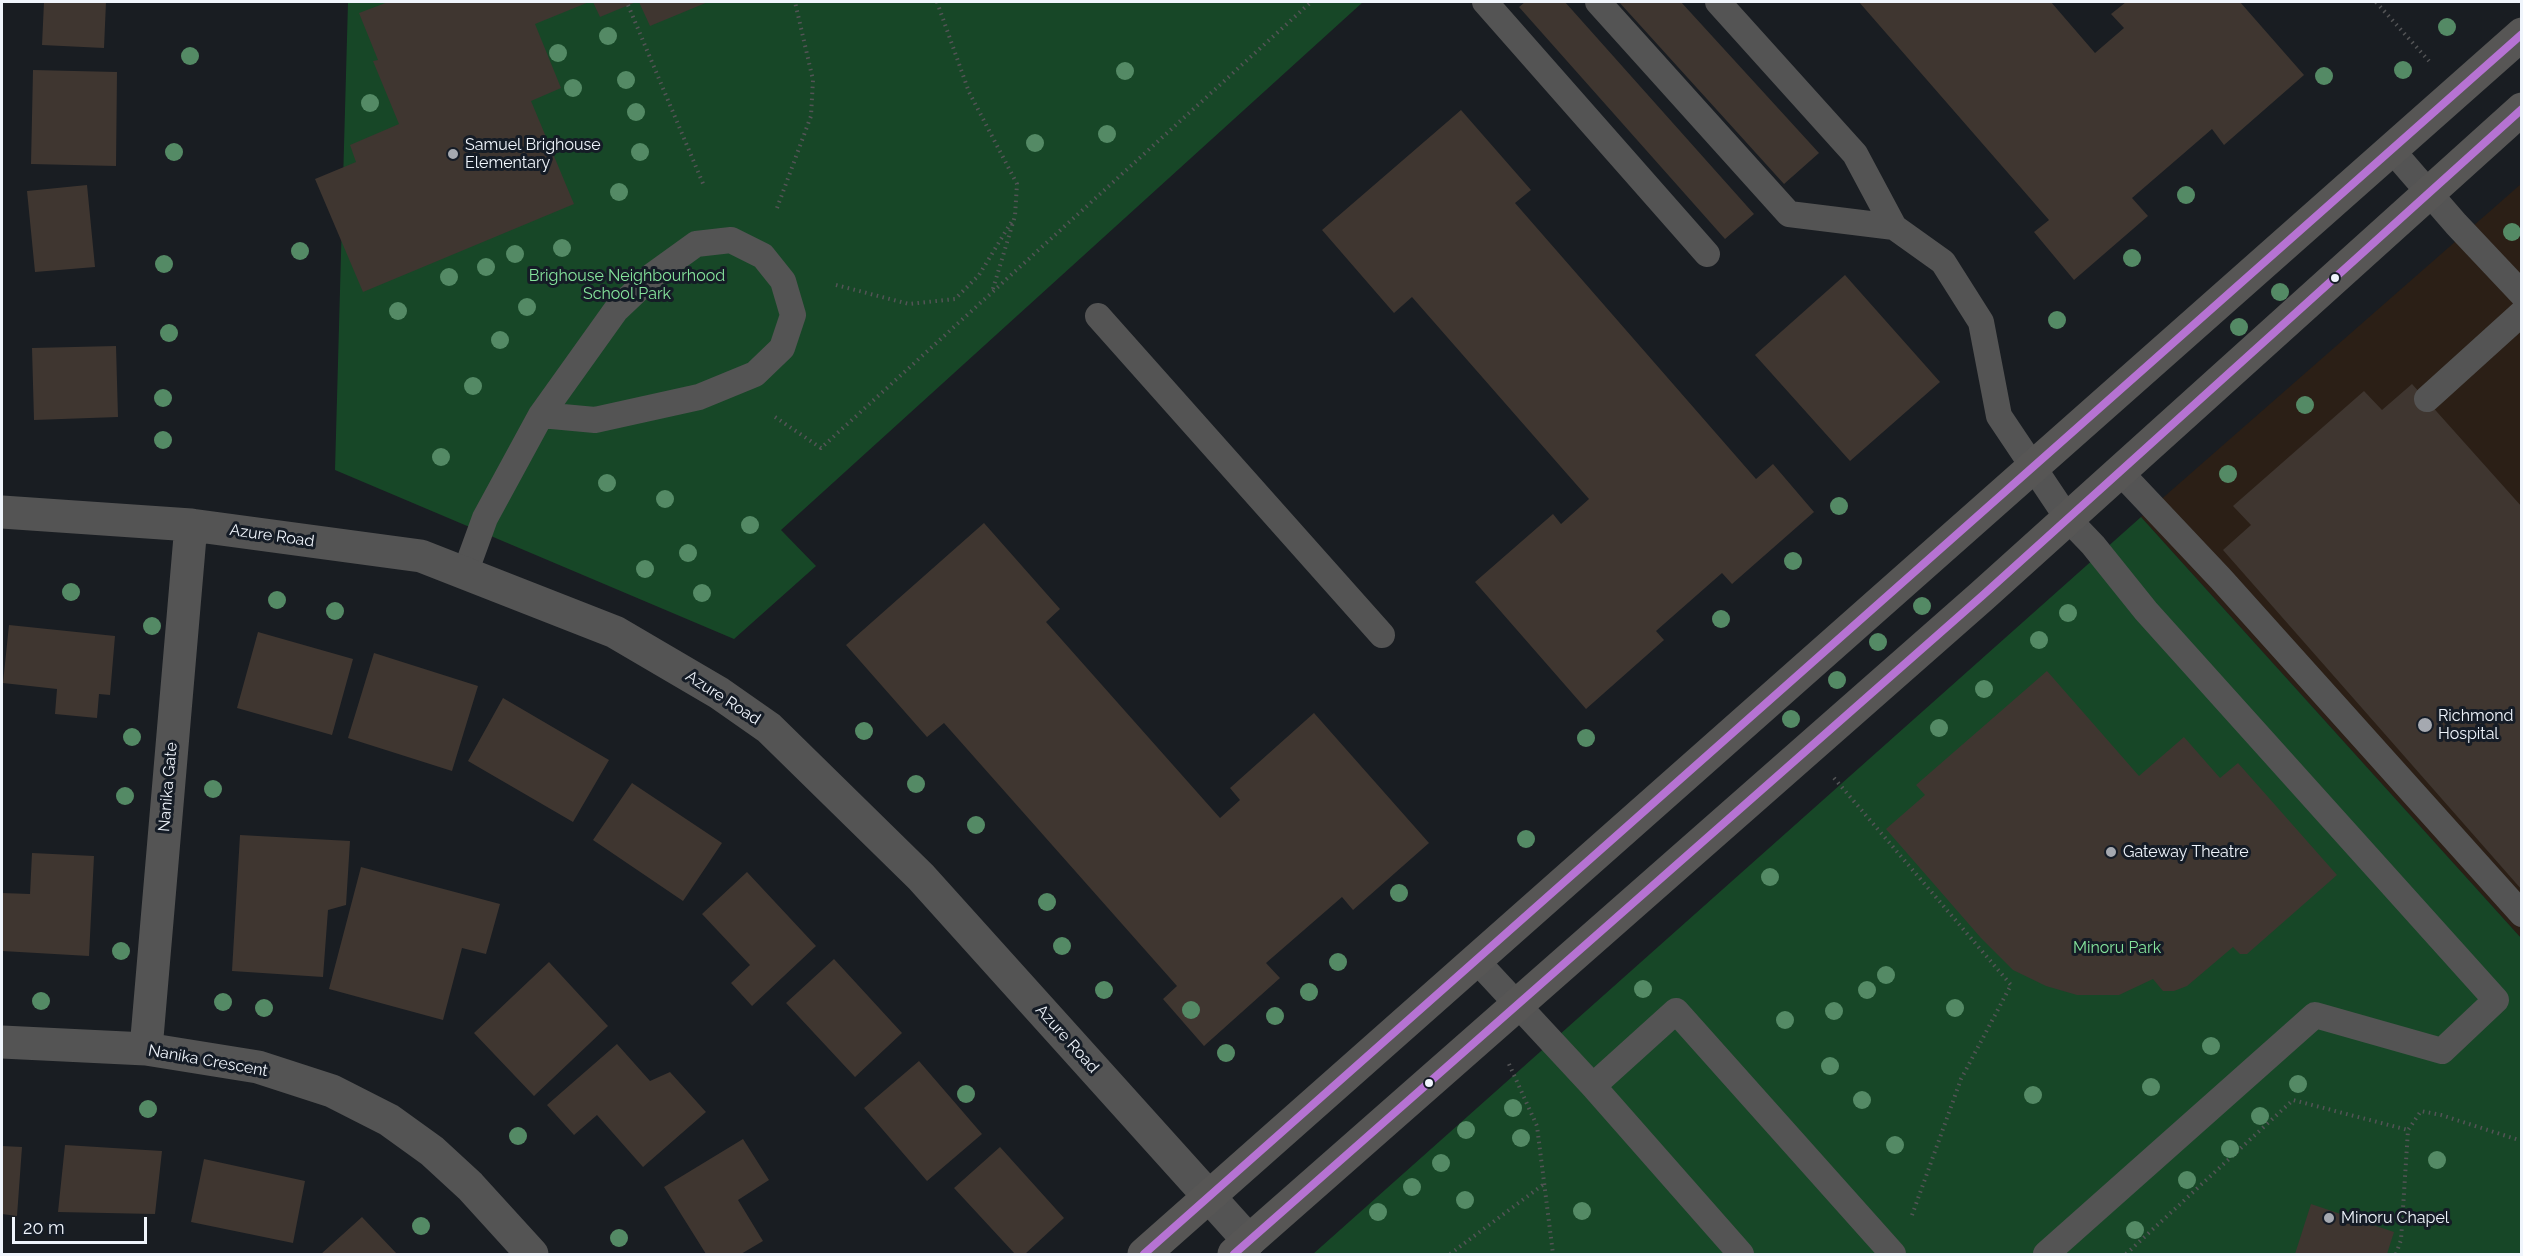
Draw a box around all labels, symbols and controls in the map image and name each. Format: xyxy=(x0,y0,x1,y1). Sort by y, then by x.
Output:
place label: Samuel Brighouse Elementary xyxy=(465,135,601,173)
marker: Samuel Brighouse Elementary xyxy=(446,147,460,161)
park label: Brighouse Neighbourhood School Park xyxy=(529,266,725,304)
unlabelled marker xyxy=(2329,272,2341,284)
street label: Azure Road xyxy=(228,521,316,551)
street label: Azure Road xyxy=(682,667,764,729)
place label: Richmond Hospital xyxy=(2438,706,2513,744)
marker: Richmond Hospital xyxy=(2416,716,2434,734)
street label: Nanika Gate xyxy=(155,741,181,833)
place label: Gateway Theatre xyxy=(2123,842,2249,862)
marker: Gateway Theatre xyxy=(2104,845,2118,859)
park label: Minoru Park xyxy=(2073,938,2161,958)
street label: Azure Road xyxy=(1031,1001,1103,1077)
street label: Nanika Crescent xyxy=(147,1041,269,1081)
unlabelled marker xyxy=(1423,1077,1435,1089)
scale bar xyxy=(15,1205,150,1243)
place label: Minoru Chapel xyxy=(2341,1208,2449,1228)
marker: Minoru Chapel xyxy=(2322,1211,2336,1225)
text: 20 m xyxy=(23,1217,65,1238)

